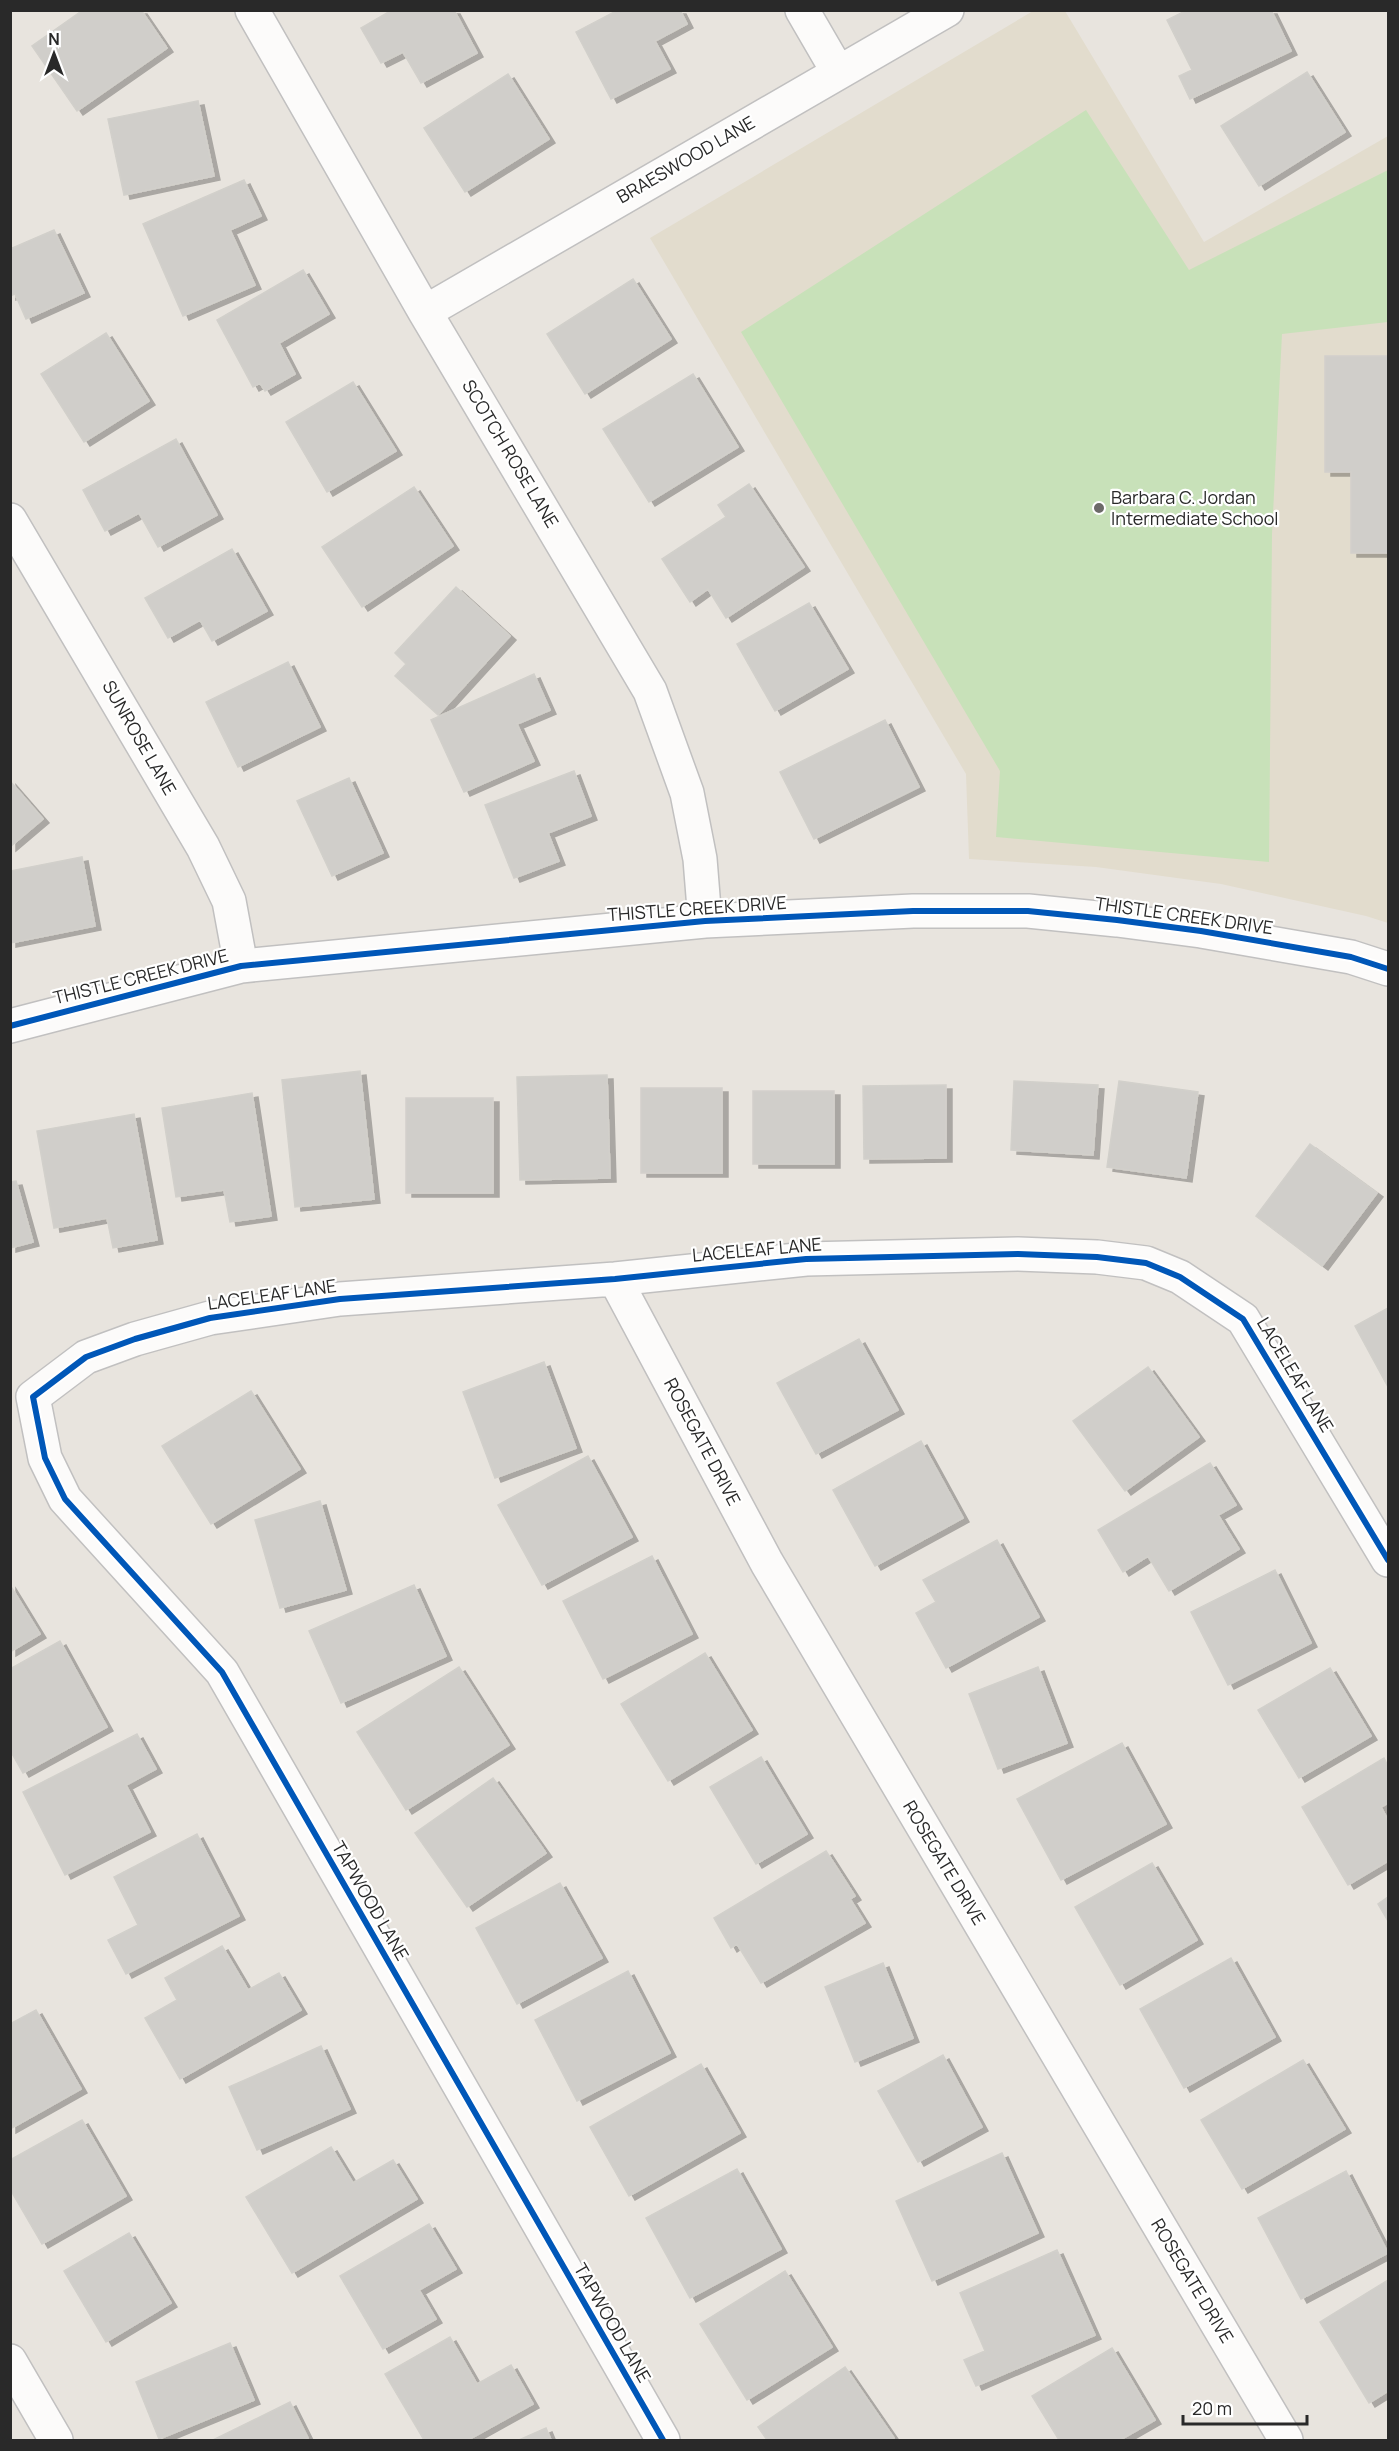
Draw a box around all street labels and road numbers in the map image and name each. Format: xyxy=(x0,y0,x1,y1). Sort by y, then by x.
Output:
street label: BRAESWOOD LANE xyxy=(612,110,759,208)
street label: SCOTCH ROSE LANE xyxy=(457,375,565,532)
street label: SUNROSE LANE xyxy=(97,676,182,799)
street label: THISTLE CREEK DRIVE xyxy=(607,890,787,926)
street label: THISTLE CREEK DRIVE xyxy=(1094,891,1275,939)
street label: THISTLE CREEK DRIVE xyxy=(51,943,231,1009)
street label: LACELEAF LANE xyxy=(691,1231,823,1267)
street label: LACELEAF LANE xyxy=(206,1273,338,1315)
street label: LACELEAF LANE xyxy=(1252,1313,1340,1436)
street label: ROSEGATE DRIVE xyxy=(659,1374,747,1510)
street label: ROSEGATE DRIVE xyxy=(898,1796,992,1929)
street label: TAPWOOD LANE xyxy=(327,1836,415,1965)
street label: ROSEGATE DRIVE xyxy=(1146,2214,1240,2347)
street label: TAPWOOD LANE xyxy=(569,2258,657,2387)

